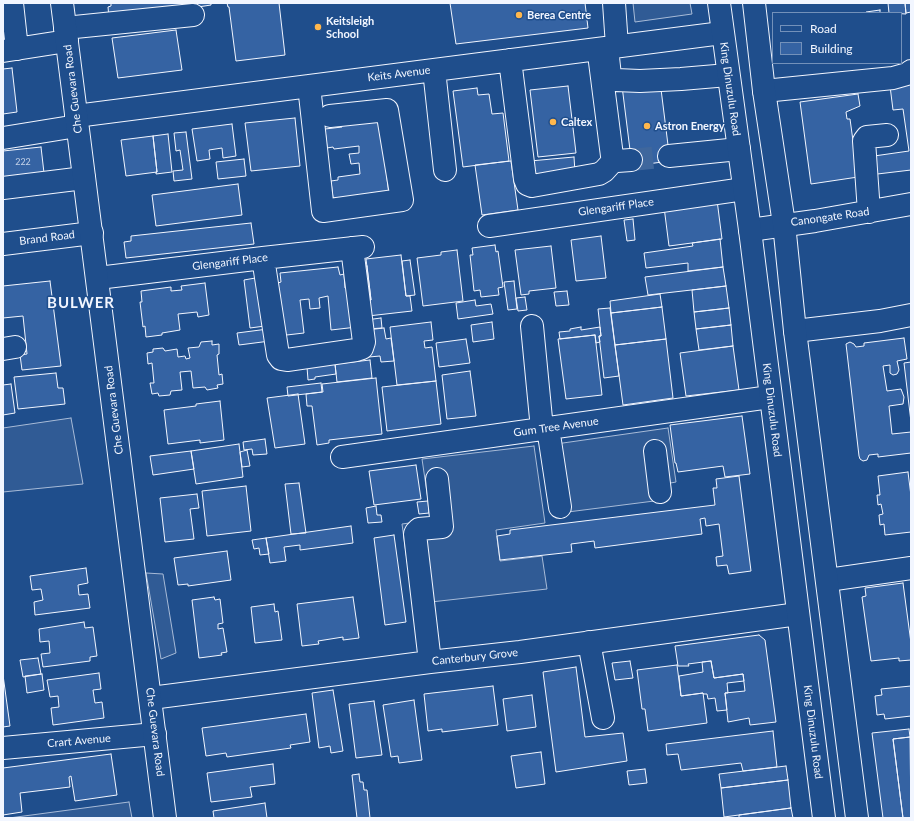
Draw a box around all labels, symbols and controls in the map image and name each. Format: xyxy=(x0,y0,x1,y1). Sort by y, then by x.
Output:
place label: Berea Centre xyxy=(527,8,591,22)
marker: Berea Centre xyxy=(514,10,524,20)
legend xyxy=(772,12,902,64)
place label: Keitsleigh School xyxy=(326,14,374,40)
text: Road xyxy=(810,21,837,36)
marker: Keitsleigh School xyxy=(313,22,323,32)
street label: King Dinuzulu Road xyxy=(717,41,743,137)
text: Building xyxy=(810,41,853,56)
street label: Che Guevara Road xyxy=(61,44,85,134)
street label: Keits Avenue xyxy=(367,64,431,84)
place label: Caltex xyxy=(561,115,592,129)
marker: Caltex xyxy=(548,117,558,127)
place label: Astron Energy xyxy=(655,119,725,133)
marker: Astron Energy xyxy=(642,121,652,131)
house number: 222 xyxy=(15,157,31,167)
street label: Glengariff Place xyxy=(577,195,655,219)
street label: Canongate Road xyxy=(790,205,870,229)
street label: Brand Road xyxy=(18,228,76,248)
street label: Glengariff Place xyxy=(191,251,269,273)
district label: BULWER xyxy=(47,294,115,312)
street label: King Dinuzulu Road xyxy=(760,362,784,458)
street label: Che Guevara Road xyxy=(102,365,126,455)
street label: Gum Tree Avenue xyxy=(513,414,599,440)
street label: Canterbury Grove xyxy=(431,646,519,668)
street label: King Dinuzulu Road xyxy=(801,684,825,780)
street label: Che Guevara Road xyxy=(143,687,167,777)
street label: Crart Avenue xyxy=(47,732,111,750)

